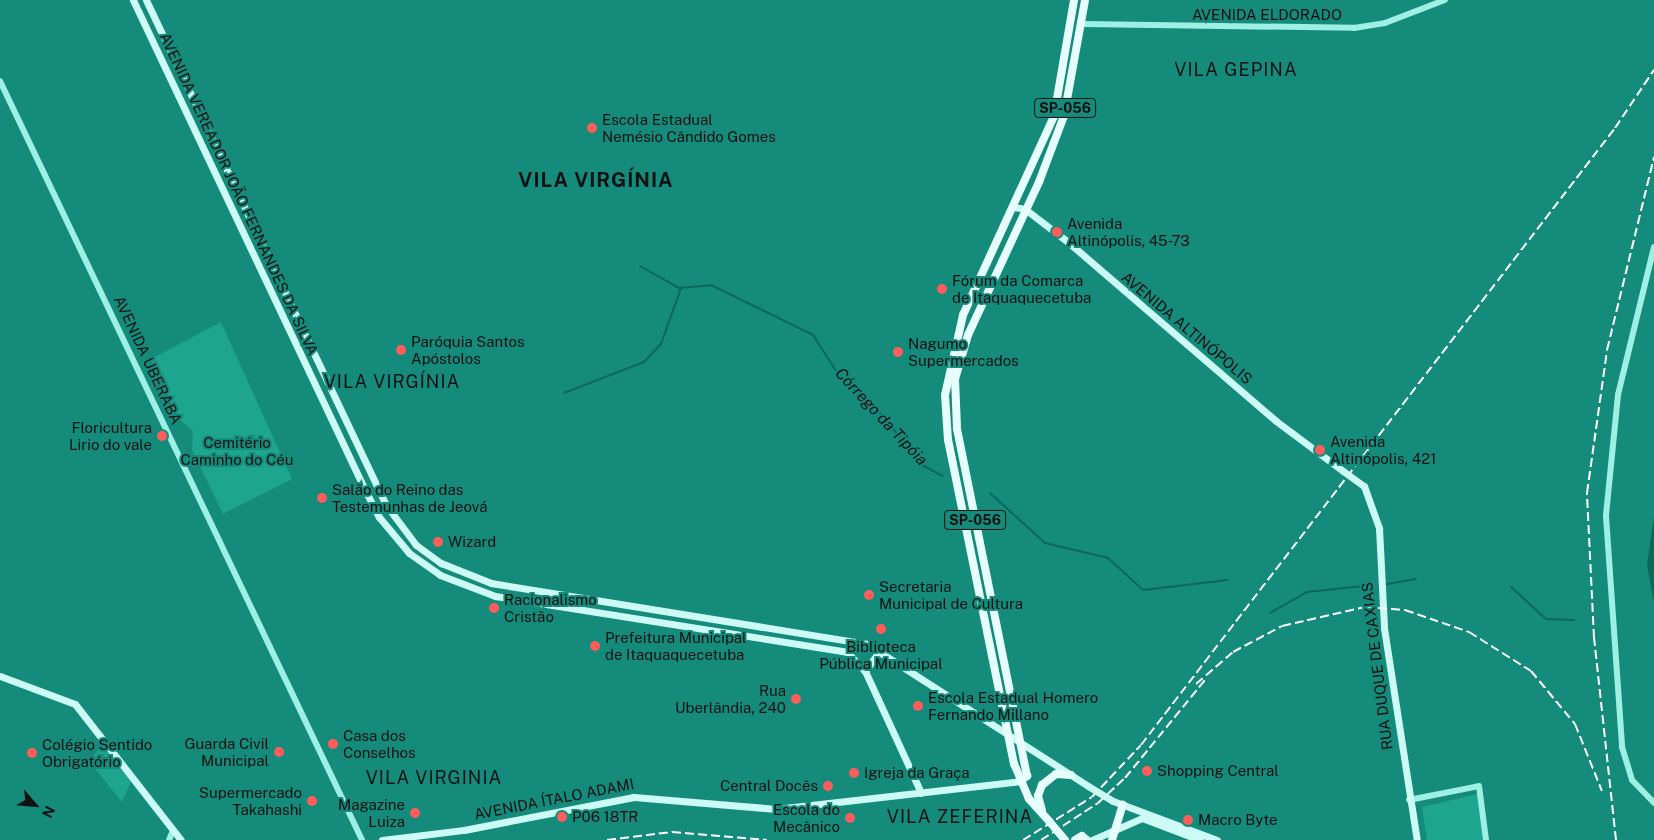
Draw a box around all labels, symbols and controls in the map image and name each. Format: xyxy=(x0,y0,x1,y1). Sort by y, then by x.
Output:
street label: AVENIDA ELDORADO xyxy=(1192,6,1342,24)
street label: AVENIDA VEREADOR JOÃO FERNANDES DA SILVA xyxy=(156,30,322,358)
district label: VILA GEPINA xyxy=(1173,59,1299,81)
road number: SP-056 xyxy=(1034,96,1096,120)
place label: Escola Estadual Nemésio Cândido Gomes xyxy=(602,110,776,145)
marker: Escola Estadual Nemésio Cândido Gomes xyxy=(586,122,598,134)
district label: VILA VIRGÍNIA xyxy=(517,168,675,192)
place label: Avenida Altinópolis, 45-73 xyxy=(1067,214,1190,249)
marker: Avenida Altinópolis, 45-73 xyxy=(1051,226,1063,238)
street label: AVENIDA ALTINÓPOLIS xyxy=(1118,268,1256,388)
place label: Fórum da Comarca de Itaquaquecetuba xyxy=(952,271,1091,306)
marker: Fórum da Comarca de Itaquaquecetuba xyxy=(936,283,948,295)
street label: AVENIDA UBERABA xyxy=(110,293,186,427)
place label: Paróquia Santos Apóstolos xyxy=(411,332,525,367)
place label: Nagumo Supermercados xyxy=(908,334,1019,369)
marker: Paróquia Santos Apóstolos xyxy=(395,344,407,356)
marker: Nagumo Supermercados xyxy=(892,346,904,358)
water label: Córrego da Tipóia xyxy=(831,364,931,470)
district label: VILA VIRGÍNIA xyxy=(322,371,462,393)
place label: Floricultura Lirio do vale xyxy=(68,418,152,453)
marker: Floricultura Lirio do vale xyxy=(156,430,168,442)
place label: Avenida Altinópolis, 421 xyxy=(1330,432,1436,467)
park label: Cemitério Caminho do Céu xyxy=(180,433,294,468)
marker: Avenida Altinópolis, 421 xyxy=(1314,444,1326,456)
place label: Salão do Reino das Testemunhas de Jeová xyxy=(332,480,488,515)
marker: Salão do Reino das Testemunhas de Jeová xyxy=(316,492,328,504)
road number: SP-056 xyxy=(944,508,1006,532)
place label: Wizard xyxy=(448,533,496,551)
marker: Wizard xyxy=(432,536,444,548)
place label: Secretaria Municipal de Cultura xyxy=(879,577,1023,612)
street label: RUA DUQUE DE CAXIAS xyxy=(1358,581,1396,751)
marker: Secretaria Municipal de Cultura xyxy=(863,589,875,601)
place label: Racionalismo Cristão xyxy=(504,590,597,625)
marker: Racionalismo Cristão xyxy=(488,602,500,614)
marker: Biblioteca Pública Municipal xyxy=(875,623,887,635)
place label: Prefeitura Municipal de Itaquaquecetuba xyxy=(605,628,747,663)
place label: Biblioteca Pública Municipal xyxy=(819,637,943,672)
marker: Prefeitura Municipal de Itaquaquecetuba xyxy=(589,640,601,652)
place label: Rua Uberlândia, 240 xyxy=(675,681,786,716)
place label: Escola Estadual Homero Fernando Millano xyxy=(928,688,1098,723)
marker: Rua Uberlândia, 240 xyxy=(790,693,802,705)
marker: Escola Estadual Homero Fernando Millano xyxy=(912,700,924,712)
place label: Casa dos Conselhos xyxy=(343,726,416,761)
place label: Guarda Civil Municipal xyxy=(184,734,269,769)
place label: Colégio Sentido Obrigatório xyxy=(42,735,152,770)
marker: Casa dos Conselhos xyxy=(327,738,339,750)
marker: Guarda Civil Municipal xyxy=(273,746,285,758)
marker: Colégio Sentido Obrigatório xyxy=(26,747,38,759)
place label: Shopping Central xyxy=(1157,762,1279,780)
place label: Igreja da Graça xyxy=(864,764,970,782)
marker: Shopping Central xyxy=(1141,765,1153,777)
district label: VILA VIRGINIA xyxy=(364,767,504,789)
marker: Igreja da Graça xyxy=(848,767,860,779)
street label: AVENIDA ÍTALO ADAMI xyxy=(472,775,636,823)
place label: Central Docês xyxy=(720,777,818,795)
north arrow xyxy=(10,780,60,830)
marker: Central Docês xyxy=(822,780,834,792)
place label: Supermercado Takahashi xyxy=(199,783,302,818)
marker: Supermercado Takahashi xyxy=(306,795,318,807)
place label: Magazine Luiza xyxy=(338,795,405,830)
place label: Escola do Mecânico xyxy=(773,800,840,835)
text: N xyxy=(39,803,58,820)
district label: VILA ZEFERINA xyxy=(885,806,1035,828)
marker: Magazine Luiza xyxy=(409,807,421,819)
place label: P06 18TR xyxy=(572,808,638,826)
marker: P06 18TR xyxy=(556,811,568,823)
place label: Macro Byte xyxy=(1198,811,1278,829)
marker: Escola do Mecânico xyxy=(844,812,856,824)
marker: Macro Byte xyxy=(1182,814,1194,826)

